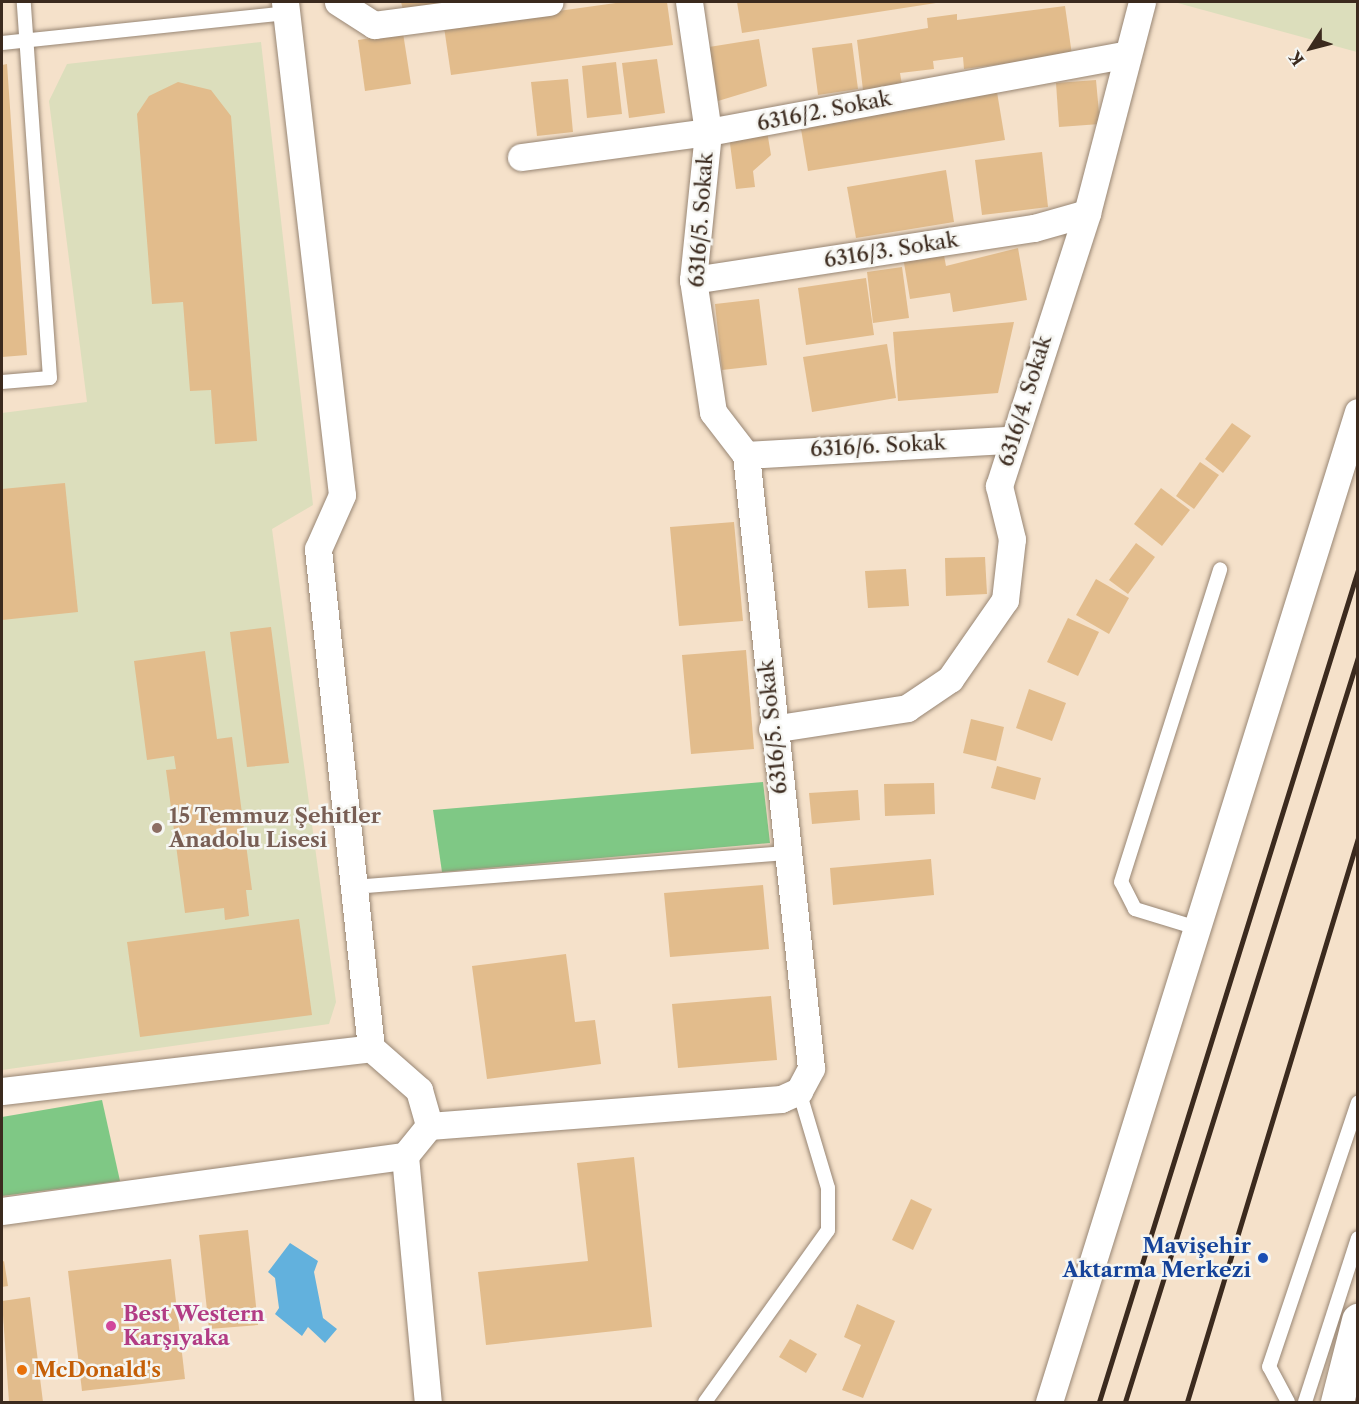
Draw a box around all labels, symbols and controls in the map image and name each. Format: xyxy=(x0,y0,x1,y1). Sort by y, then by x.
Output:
north arrow xyxy=(1281,18,1341,78)
text: K xyxy=(1285,48,1308,70)
street label: 6316/2. Sokak xyxy=(755,86,893,136)
street label: 6316/5. Sokak xyxy=(684,152,718,288)
street label: 6316/3. Sokak xyxy=(822,227,960,273)
street label: 6316/4. Sokak xyxy=(993,332,1057,470)
street label: 6316/6. Sokak xyxy=(809,430,947,462)
street label: 6316/5. Sokak xyxy=(753,658,793,796)
place label: 15 Temmuz Şehitler Anadolu Lisesi xyxy=(169,803,382,853)
marker: 15 Temmuz Şehitler Anadolu Lisesi xyxy=(150,821,164,835)
place label: Mavişehir Aktarma Merkezi xyxy=(1062,1233,1251,1283)
marker: Mavişehir Aktarma Merkezi xyxy=(1256,1251,1270,1265)
place label: Best Western Karşıyaka xyxy=(123,1301,266,1351)
marker: Best Western Karşıyaka xyxy=(104,1319,118,1333)
place label: McDonald's xyxy=(34,1357,161,1383)
marker: McDonald's xyxy=(15,1363,29,1377)

